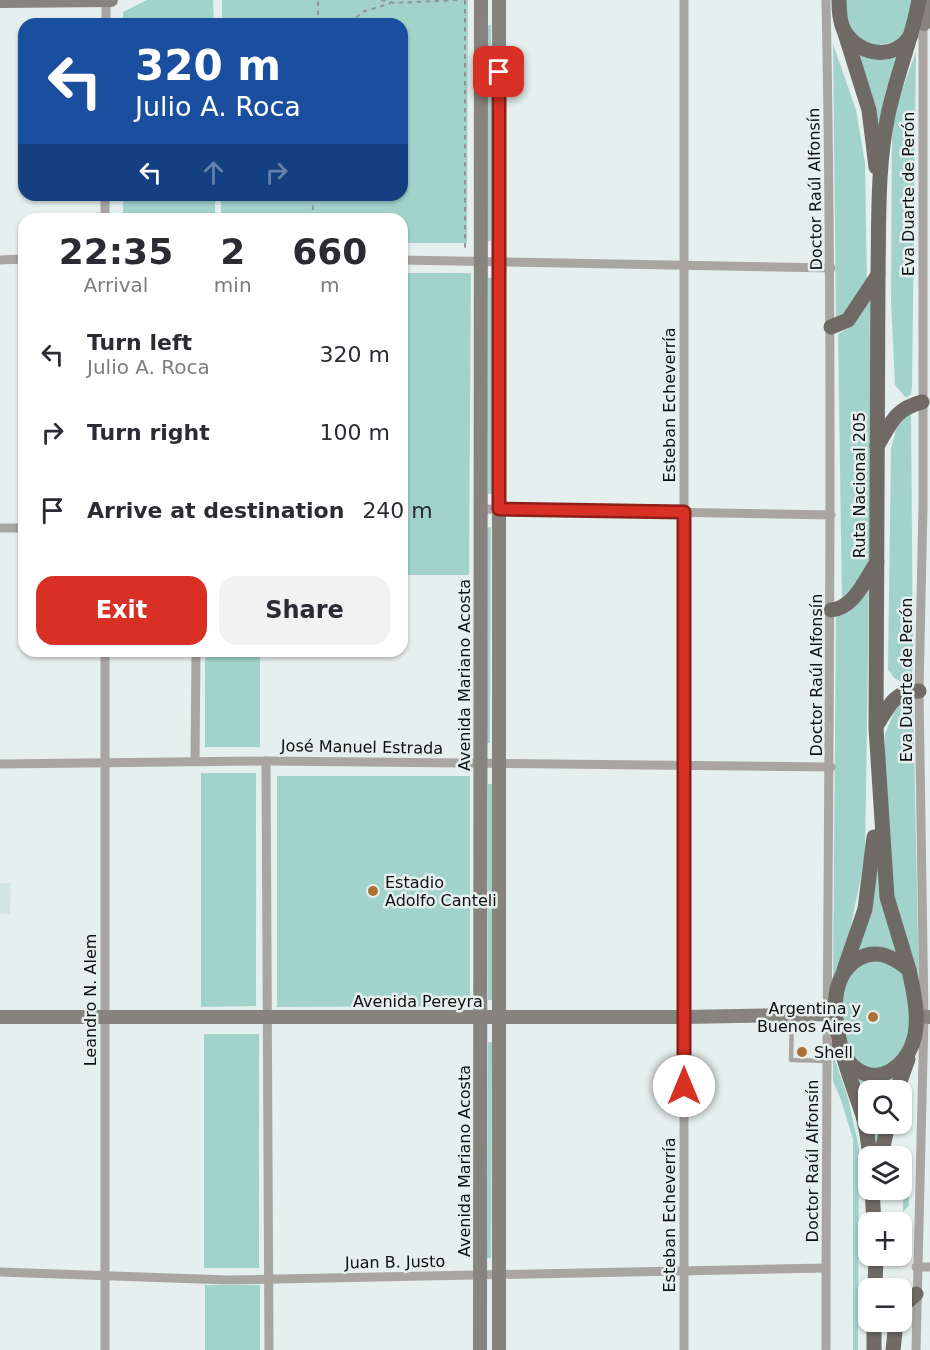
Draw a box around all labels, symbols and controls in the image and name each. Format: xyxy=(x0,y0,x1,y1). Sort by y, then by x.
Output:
text: 320 m xyxy=(135,41,281,90)
icon: left xyxy=(36,42,114,120)
pin xyxy=(473,46,524,97)
icon: arrive xyxy=(482,55,515,88)
text: Julio A. Roca xyxy=(135,91,301,122)
street label: Doctor Raúl Alfonsín xyxy=(804,107,826,271)
street label: Eva Duarte de Perón xyxy=(899,112,918,276)
icon: left xyxy=(134,156,167,189)
icon: ahead xyxy=(197,156,230,189)
icon: right xyxy=(260,156,293,189)
text: 22:35 xyxy=(59,231,173,272)
text: 2 xyxy=(220,231,245,272)
text: 660 xyxy=(292,231,367,272)
text: Arrival xyxy=(83,273,148,297)
text: min xyxy=(214,273,252,297)
text: m xyxy=(320,273,340,297)
street label: Esteban Echeverría xyxy=(660,327,679,483)
text: Turn left xyxy=(87,330,192,355)
icon: left xyxy=(36,338,69,371)
text: 320 m xyxy=(320,342,390,367)
text: Julio A. Roca xyxy=(87,355,210,379)
street label: Ruta Nacional 205 xyxy=(850,412,869,558)
icon: right xyxy=(36,416,69,449)
text: Turn right xyxy=(87,420,210,445)
text: 100 m xyxy=(320,420,390,445)
icon: arrive xyxy=(36,494,69,527)
text: Arrive at destination xyxy=(87,498,344,523)
text: 240 m xyxy=(362,498,433,523)
button: Exit xyxy=(36,576,207,645)
button: Share xyxy=(219,576,390,645)
street label: Avenida Mariano Acosta xyxy=(455,579,474,771)
street label: Doctor Raúl Alfonsín xyxy=(807,594,826,756)
street label: Eva Duarte de Perón xyxy=(897,598,916,762)
street label: José Manuel Estrada xyxy=(280,736,443,758)
place label: Estadio Adolfo Canteli xyxy=(385,873,497,910)
marker: Estadio Adolfo Canteli xyxy=(366,884,380,898)
street label: Leandro N. Alem xyxy=(81,934,100,1066)
street label: Avenida Pereyra xyxy=(353,992,483,1011)
place label: Argentina y Buenos Aires xyxy=(757,999,861,1036)
marker: Argentina y Buenos Aires xyxy=(866,1010,880,1024)
place label: Shell xyxy=(814,1043,853,1062)
marker: Shell xyxy=(795,1045,809,1059)
position arrow xyxy=(652,1054,716,1118)
street label: Avenida Mariano Acosta xyxy=(455,1065,474,1257)
street label: Doctor Raúl Alfonsín xyxy=(803,1080,822,1242)
map controls xyxy=(858,1080,912,1332)
button: search xyxy=(858,1080,912,1134)
street label: Esteban Echeverría xyxy=(660,1137,679,1293)
button: layers xyxy=(858,1146,912,1200)
button: + xyxy=(858,1212,912,1266)
street label: Juan B. Justo xyxy=(344,1252,445,1272)
button: − xyxy=(858,1278,912,1332)

